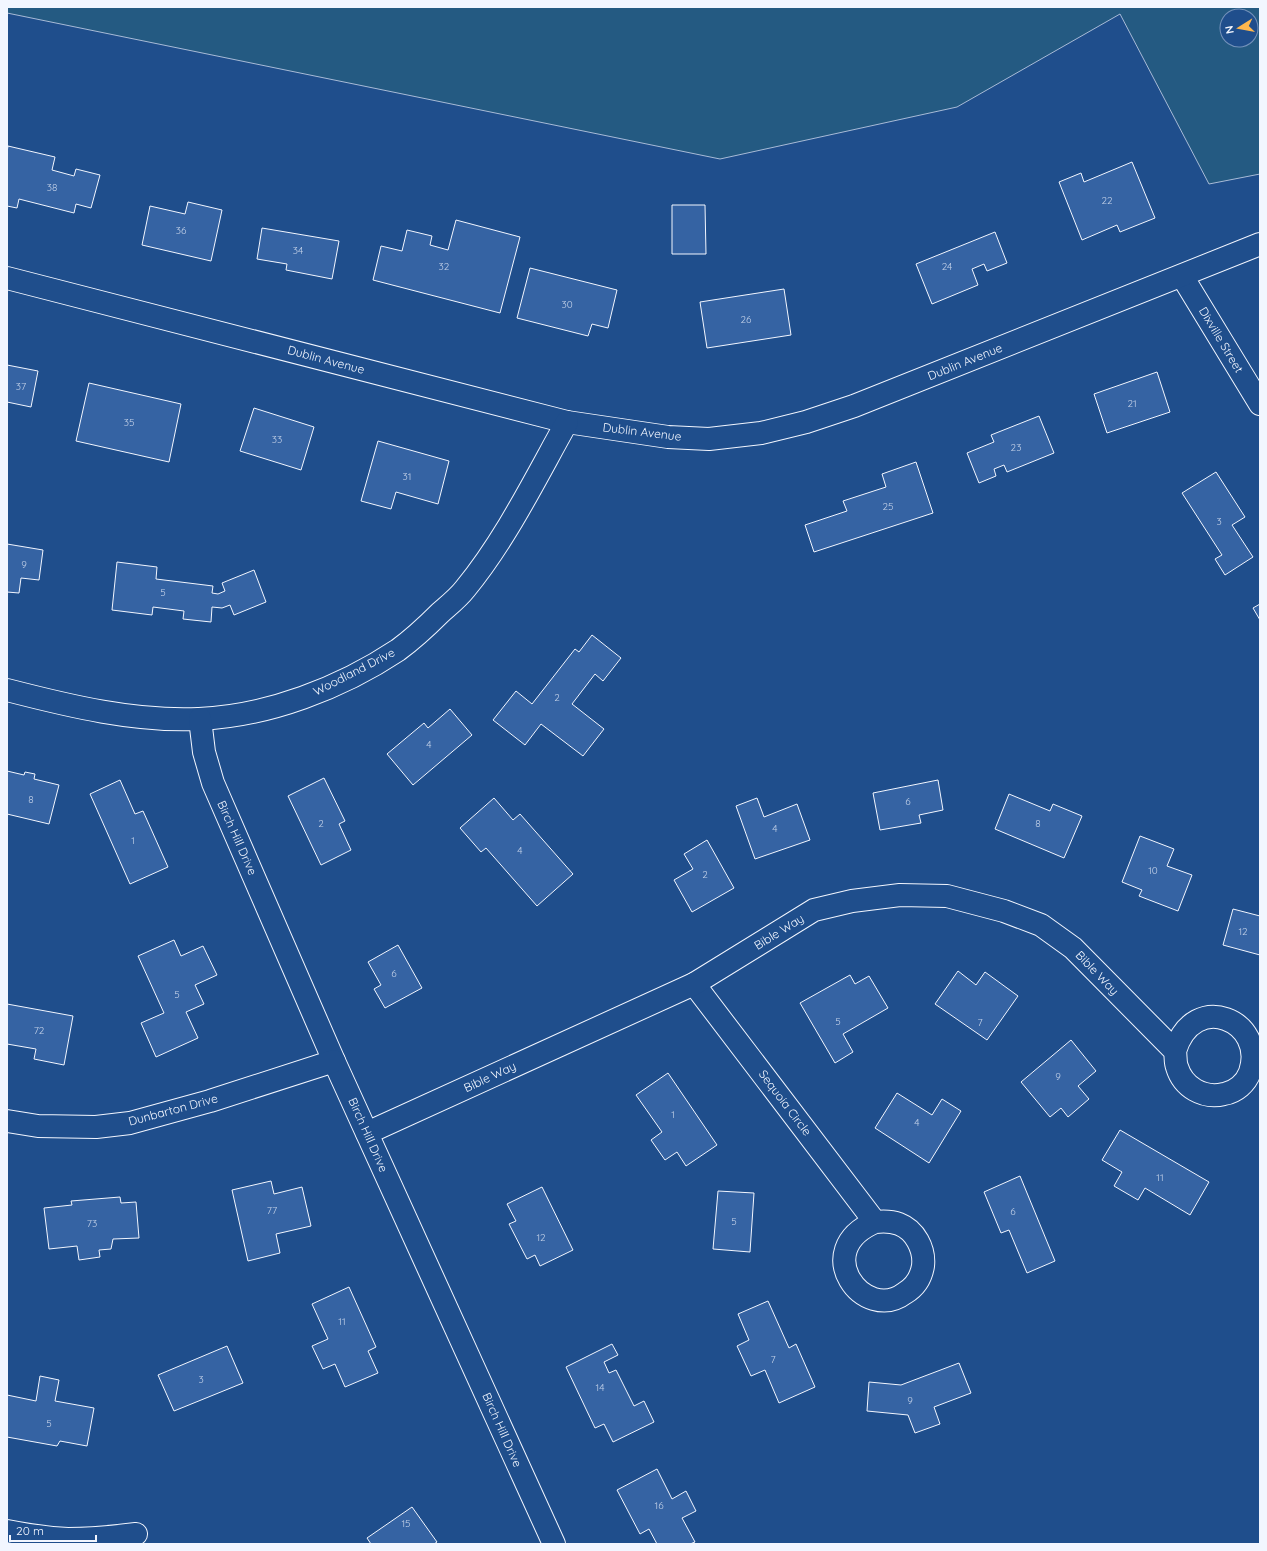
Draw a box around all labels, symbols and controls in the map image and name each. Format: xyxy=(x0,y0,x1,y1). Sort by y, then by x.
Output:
north arrow xyxy=(1219,8,1259,48)
text: N xyxy=(1222,25,1237,35)
house number: 38 xyxy=(47,181,57,194)
house number: 22 xyxy=(1101,194,1113,207)
house number: 36 xyxy=(176,224,187,237)
house number: 34 xyxy=(293,244,303,257)
house number: 32 xyxy=(439,260,450,273)
house number: 24 xyxy=(942,260,952,273)
house number: 30 xyxy=(561,298,573,311)
street label: Dixville Street xyxy=(1196,304,1247,375)
house number: 26 xyxy=(741,313,752,326)
street label: Dublin Avenue xyxy=(925,340,1005,383)
street label: Dublin Avenue xyxy=(286,342,367,377)
house number: 37 xyxy=(16,380,26,393)
house number: 21 xyxy=(1127,397,1137,410)
house number: 35 xyxy=(124,416,134,429)
street label: Dublin Avenue xyxy=(602,419,683,444)
house number: 33 xyxy=(272,433,282,446)
house number: 23 xyxy=(1011,441,1021,454)
house number: 31 xyxy=(403,470,411,483)
house number: 25 xyxy=(883,500,894,513)
house number: 3 xyxy=(1216,515,1222,528)
house number: 9 xyxy=(21,558,27,571)
house number: 5 xyxy=(160,586,166,599)
street label: Woodland Drive xyxy=(310,644,397,699)
house number: 2 xyxy=(554,691,560,704)
house number: 4 xyxy=(426,738,432,751)
house number: 8 xyxy=(28,793,34,806)
house number: 6 xyxy=(905,795,911,808)
street label: Birch Hill Drive xyxy=(214,798,261,878)
house number: 2 xyxy=(318,817,324,830)
house number: 8 xyxy=(1035,817,1041,830)
house number: 4 xyxy=(772,822,778,835)
house number: 1 xyxy=(131,834,135,847)
house number: 4 xyxy=(517,844,523,857)
house number: 10 xyxy=(1148,864,1158,877)
house number: 2 xyxy=(702,868,708,881)
street label: Bible Way xyxy=(751,910,806,953)
house number: 12 xyxy=(1238,925,1248,938)
street label: Bible Way xyxy=(1073,947,1122,998)
house number: 6 xyxy=(391,967,397,980)
house number: 5 xyxy=(174,988,180,1001)
house number: 5 xyxy=(835,1015,841,1028)
house number: 7 xyxy=(977,1016,983,1029)
house number: 72 xyxy=(34,1024,45,1037)
street label: Bible Way xyxy=(461,1058,518,1095)
street label: Sequoia Circle xyxy=(756,1067,815,1139)
house number: 9 xyxy=(1055,1070,1061,1083)
street label: Dunbarton Drive xyxy=(127,1090,219,1129)
street label: Birch Hill Drive xyxy=(345,1095,392,1175)
house number: 1 xyxy=(671,1108,675,1121)
house number: 4 xyxy=(914,1116,920,1129)
house number: 11 xyxy=(1156,1171,1164,1184)
house number: 77 xyxy=(267,1204,277,1217)
house number: 6 xyxy=(1010,1205,1016,1218)
house number: 5 xyxy=(731,1215,737,1228)
house number: 73 xyxy=(87,1217,97,1230)
house number: 12 xyxy=(536,1231,546,1244)
house number: 11 xyxy=(338,1315,346,1328)
house number: 7 xyxy=(770,1353,776,1366)
house number: 3 xyxy=(198,1373,204,1386)
house number: 14 xyxy=(596,1381,604,1394)
street label: Birch Hill Drive xyxy=(479,1390,526,1470)
house number: 9 xyxy=(907,1394,913,1407)
house number: 5 xyxy=(46,1417,52,1430)
house number: 16 xyxy=(654,1499,664,1512)
scale bar xyxy=(10,1517,96,1543)
house number: 15 xyxy=(401,1517,411,1530)
text: 20 m xyxy=(16,1523,44,1538)

